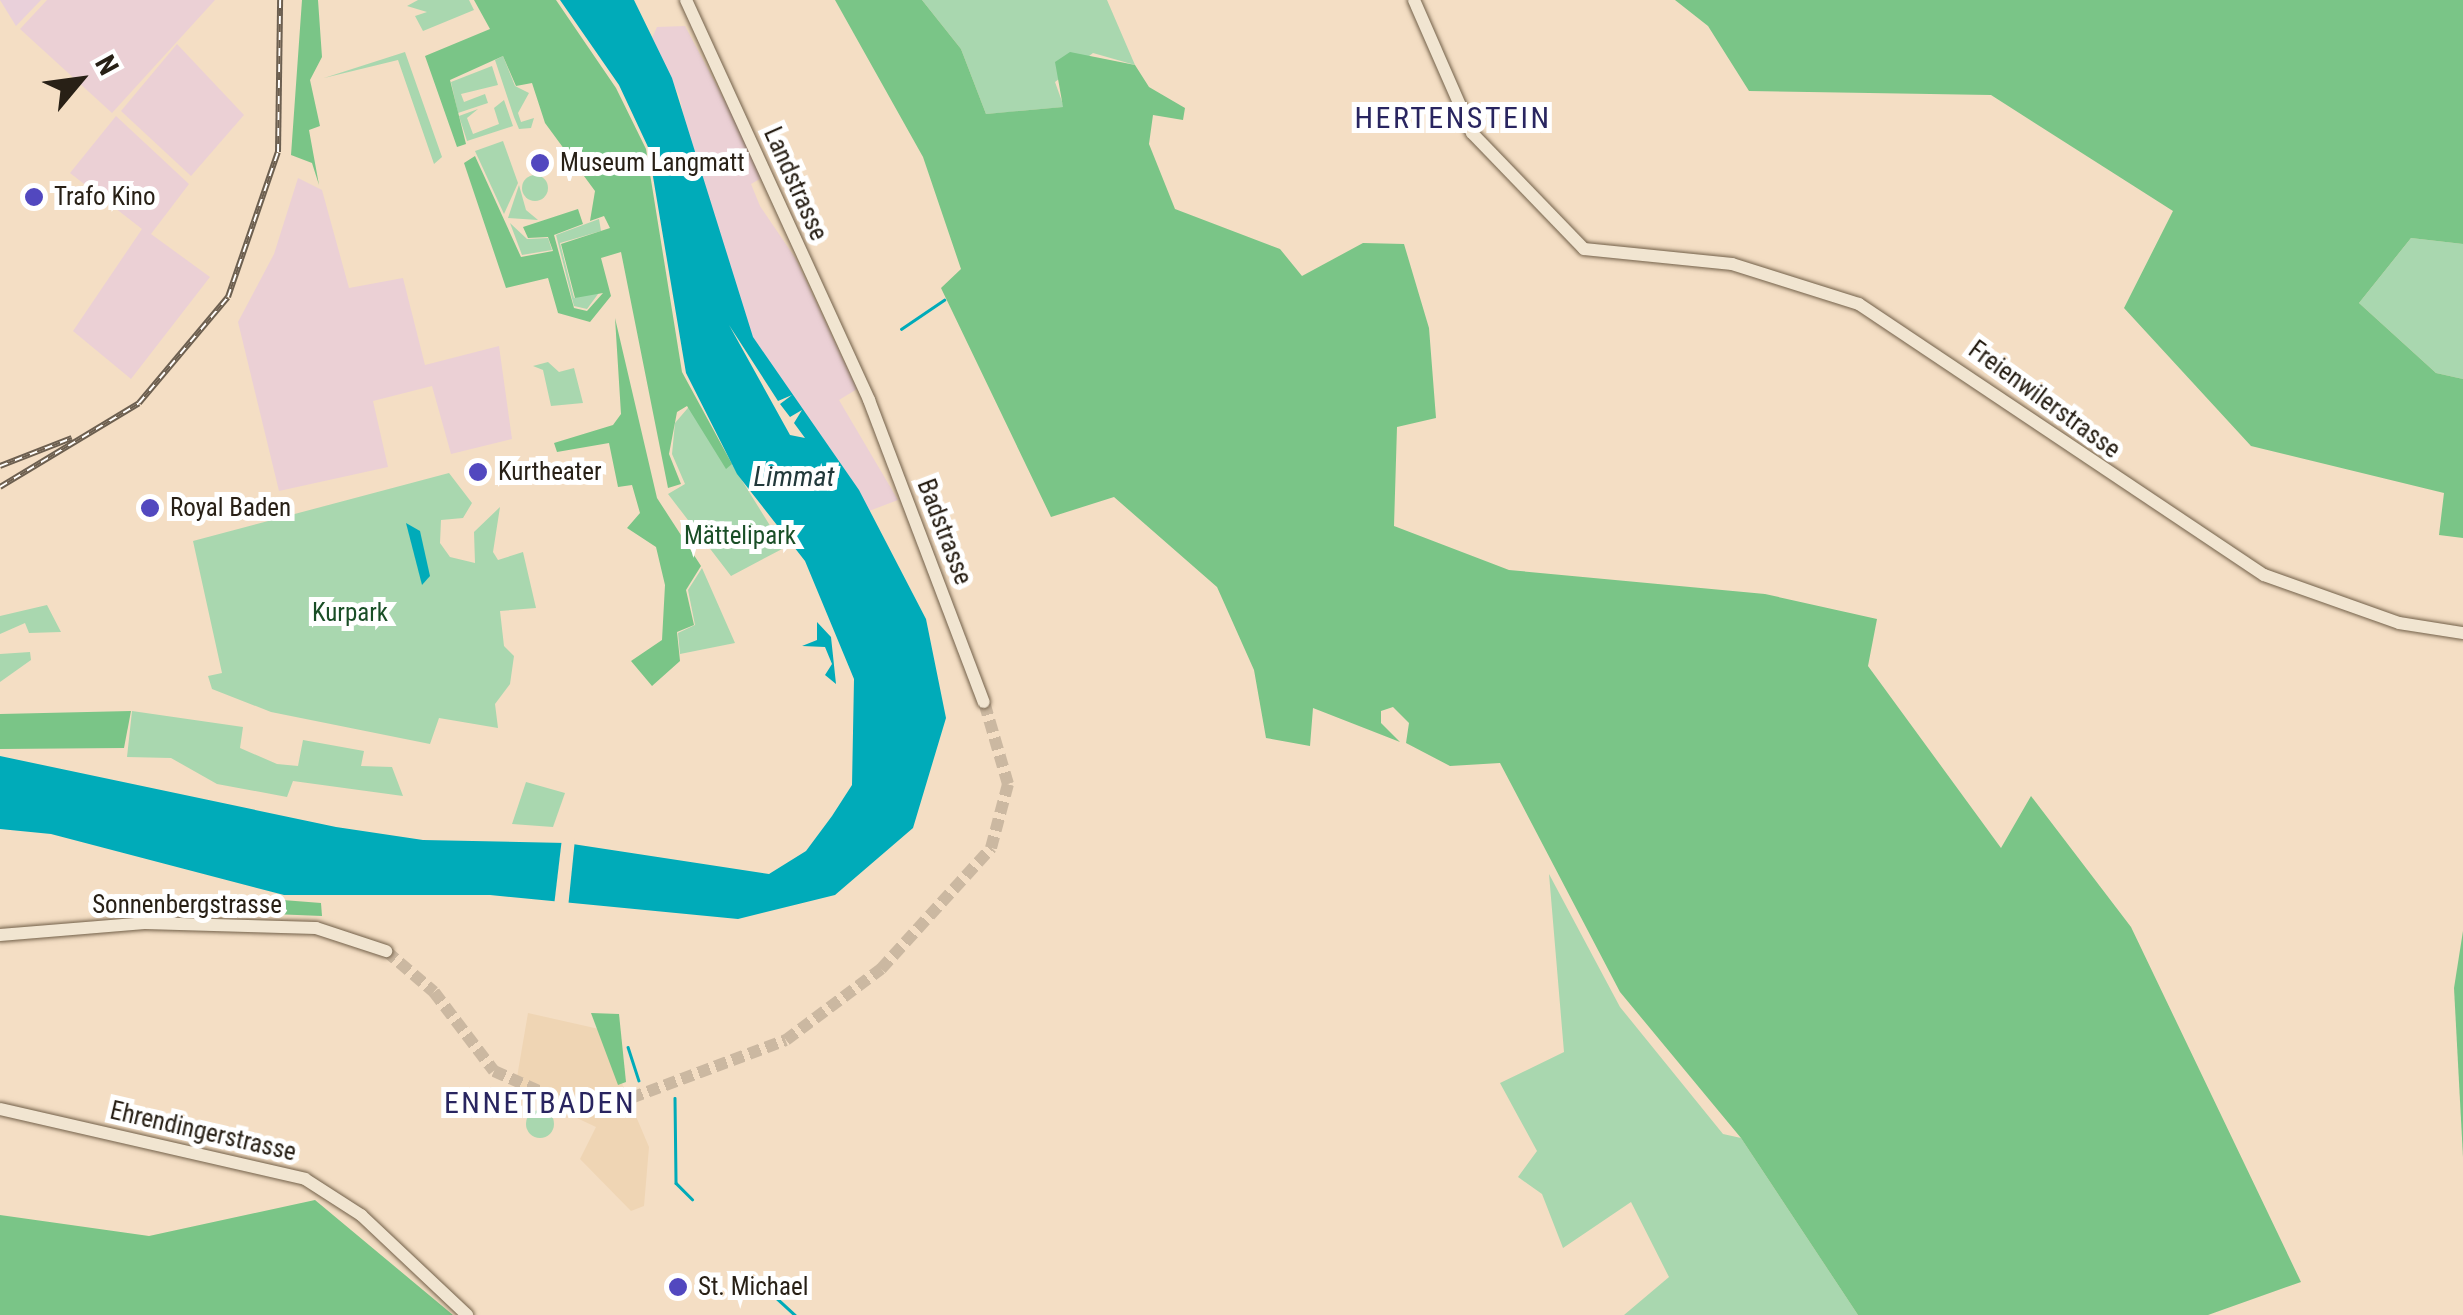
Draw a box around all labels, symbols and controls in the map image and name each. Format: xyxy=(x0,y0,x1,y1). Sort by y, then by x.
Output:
north arrow xyxy=(30,30,130,130)
text: N xyxy=(88,50,125,81)
district label: HERTENSTEIN xyxy=(1354,100,1552,136)
street label: Landstrasse xyxy=(757,123,833,245)
place label: Museum Langmatt xyxy=(560,148,745,178)
marker: Museum Langmatt xyxy=(529,152,551,174)
place label: Trafo Kino xyxy=(54,182,155,212)
marker: Trafo Kino xyxy=(23,186,45,208)
street label: Freienwilerstrasse xyxy=(1962,335,2126,465)
place label: Kurtheater xyxy=(498,457,602,487)
water label: Limmat xyxy=(753,460,835,494)
marker: Kurtheater xyxy=(467,461,489,483)
street label: Badstrasse xyxy=(910,475,978,589)
place label: Royal Baden xyxy=(170,493,291,523)
marker: Royal Baden xyxy=(139,497,161,519)
park label: Mättelipark xyxy=(684,521,796,551)
park label: Kurpark xyxy=(312,598,388,628)
street label: Sonnenbergstrasse xyxy=(92,890,282,920)
district label: ENNETBADEN xyxy=(444,1085,636,1121)
street label: Ehrendingerstrasse xyxy=(107,1096,299,1168)
place label: St. Michael xyxy=(698,1272,808,1302)
marker: St. Michael xyxy=(667,1276,689,1298)

